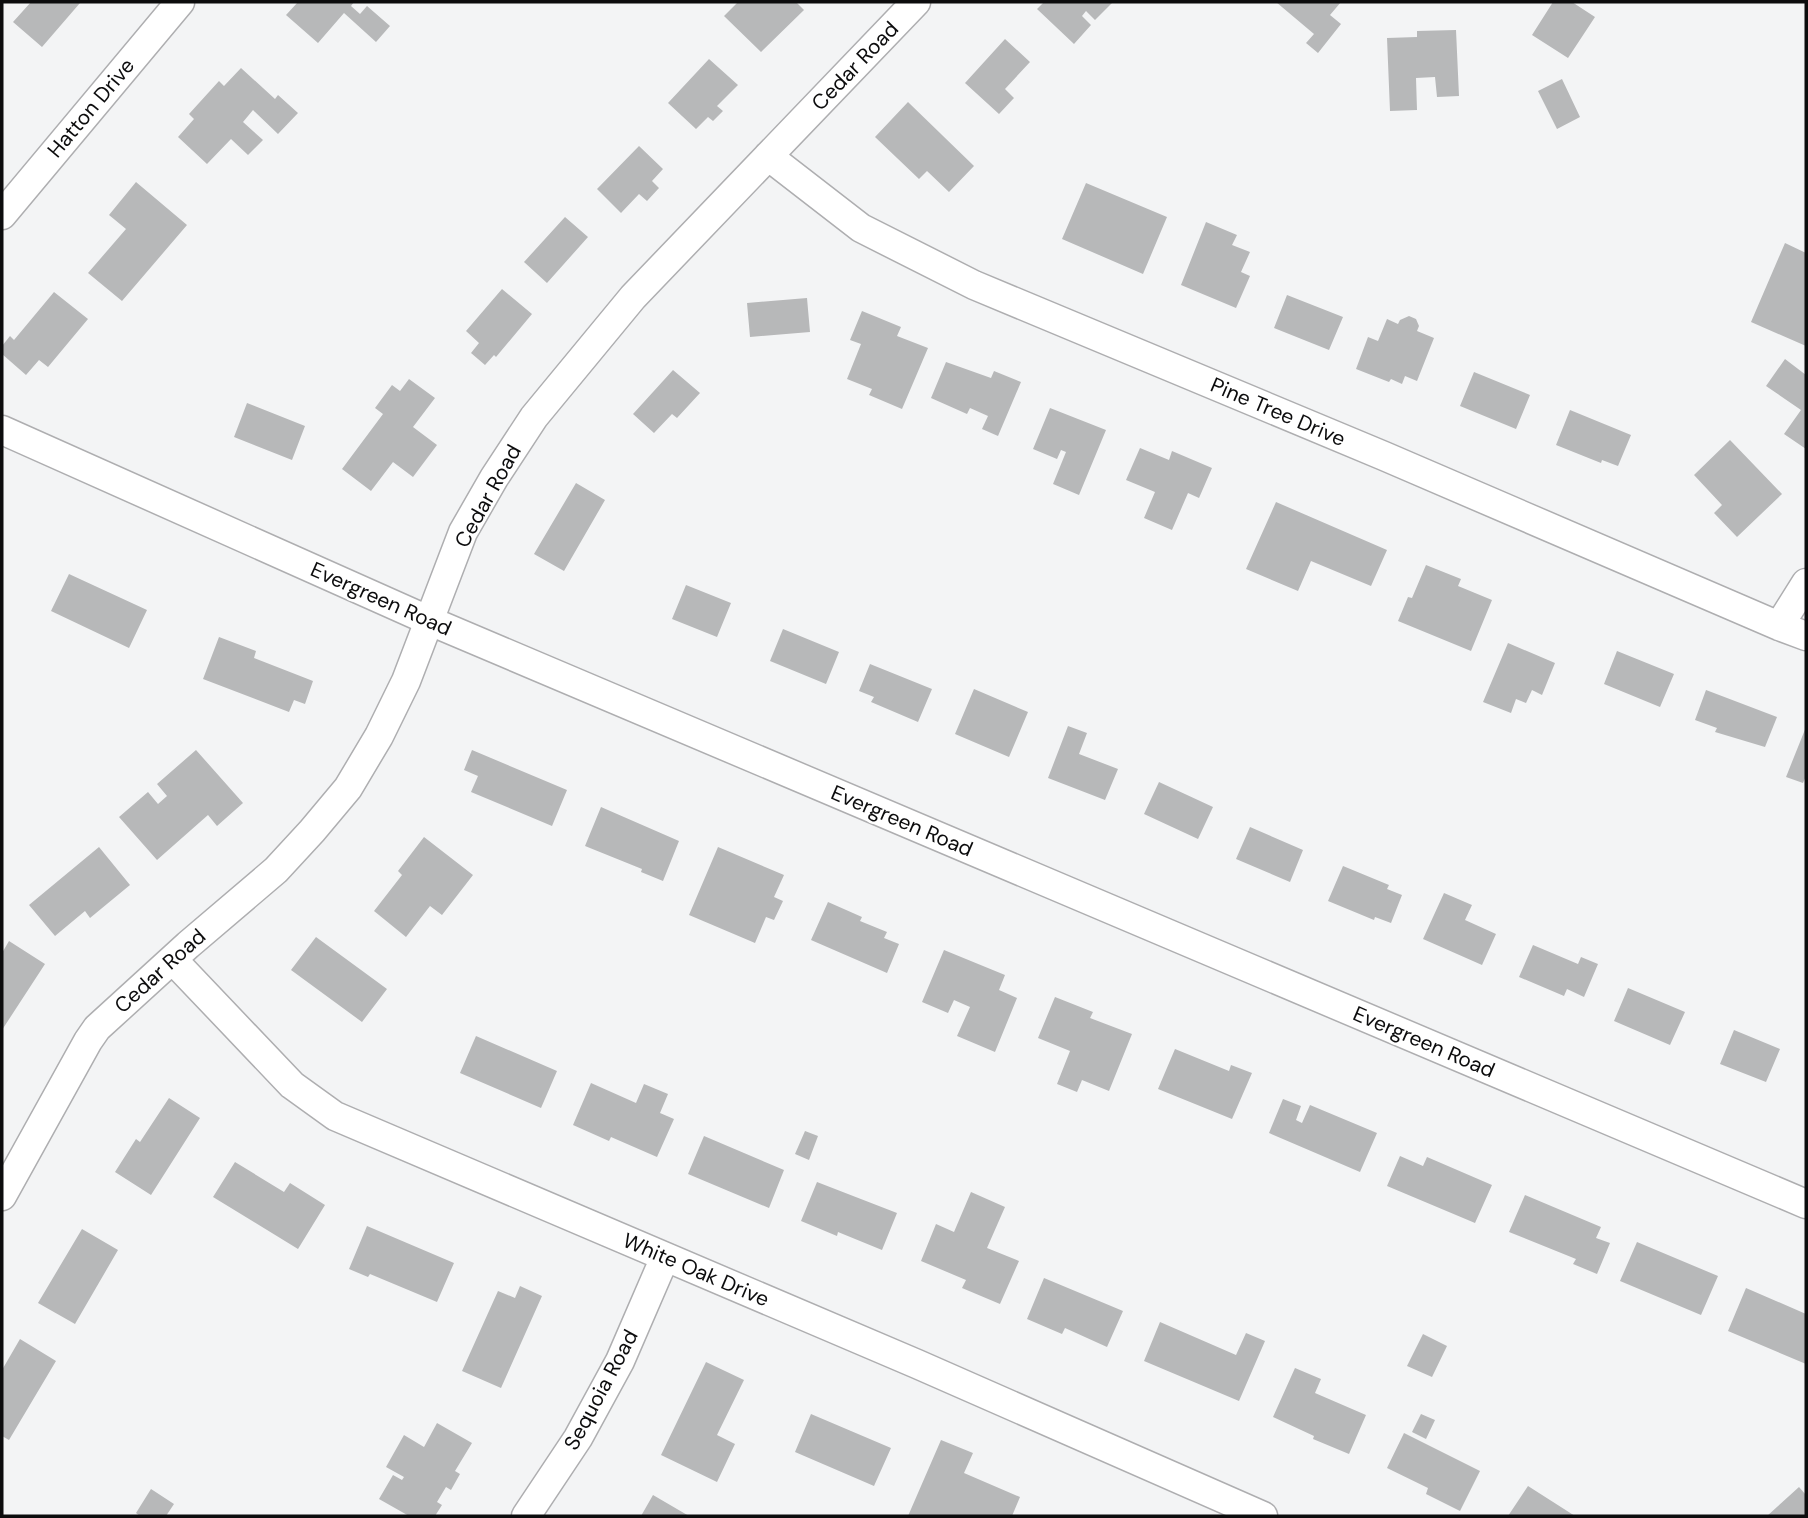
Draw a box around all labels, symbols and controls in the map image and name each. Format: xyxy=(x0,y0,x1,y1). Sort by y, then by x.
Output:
street label: Cedar Road xyxy=(805,15,905,117)
street label: Hatton Drive xyxy=(41,52,141,164)
street label: Pine Tree Drive xyxy=(1206,371,1350,453)
street label: Cedar Road xyxy=(448,439,528,553)
street label: Evergreen Road xyxy=(306,555,456,643)
street label: Evergreen Road xyxy=(827,779,977,863)
street label: Cedar Road xyxy=(108,923,212,1019)
street label: Evergreen Road xyxy=(1349,1000,1499,1084)
street label: White Oak Drive xyxy=(619,1227,774,1313)
street label: Sequoia Road xyxy=(557,1325,645,1455)

